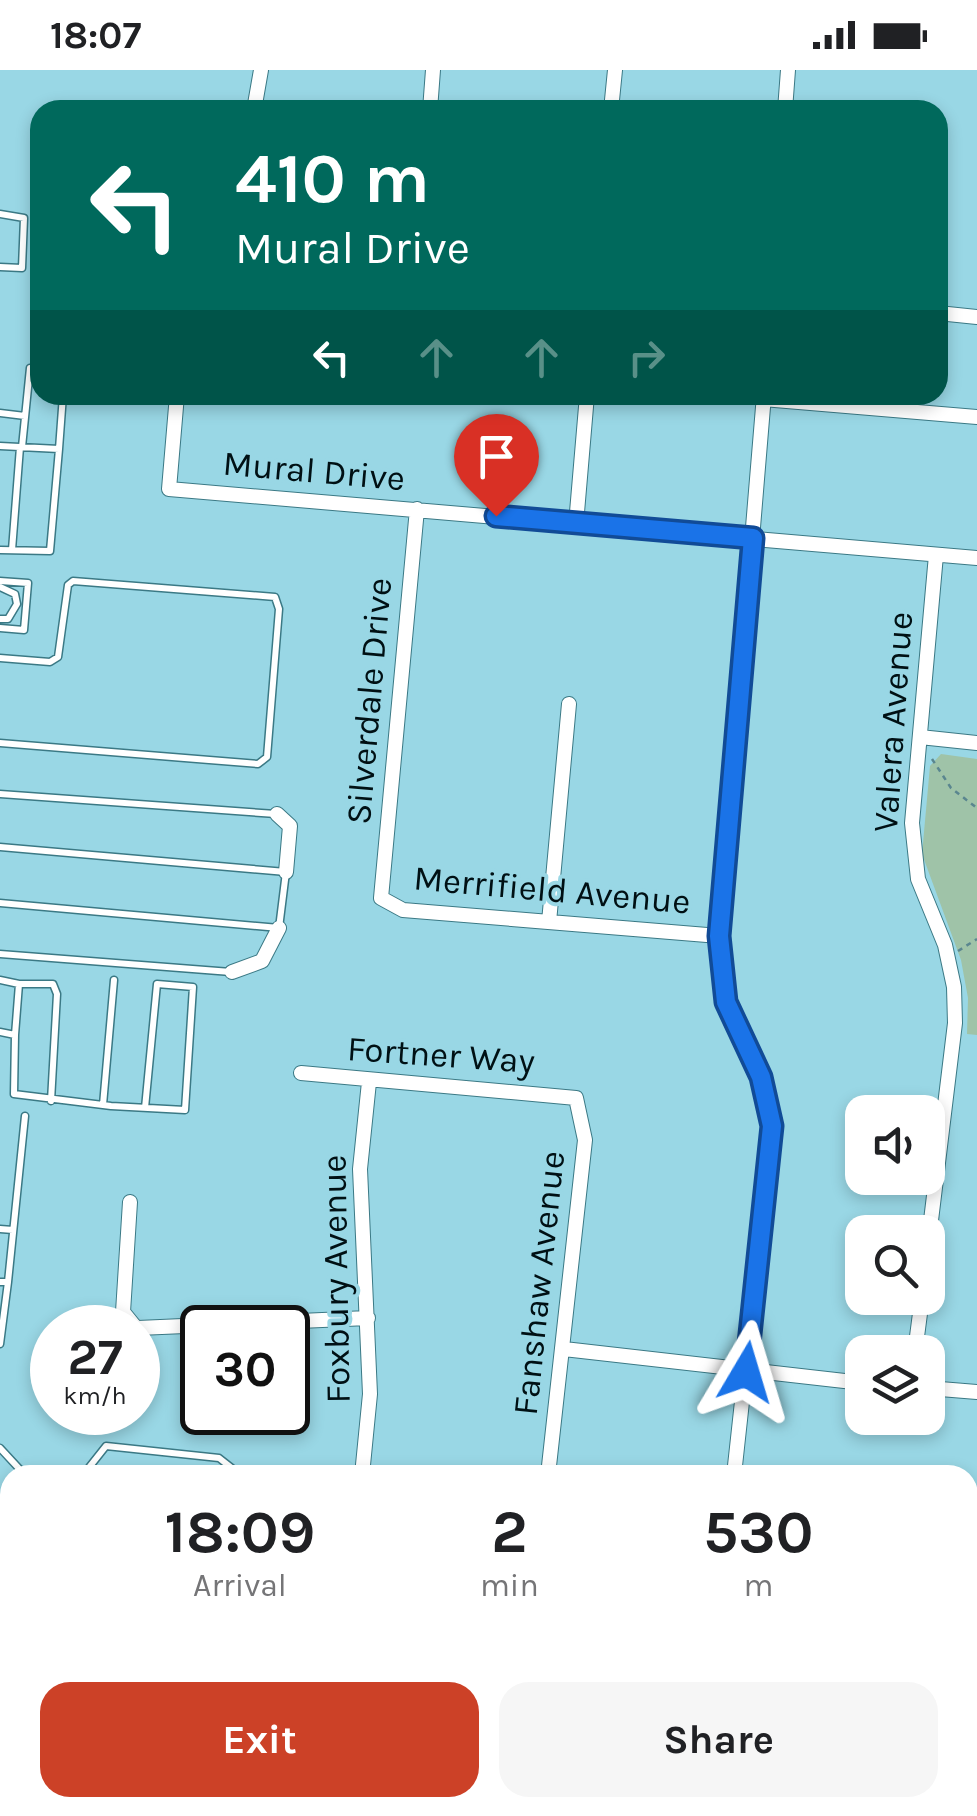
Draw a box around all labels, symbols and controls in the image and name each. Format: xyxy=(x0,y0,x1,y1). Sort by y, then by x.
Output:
text: 18:07 xyxy=(50,13,141,58)
text: 410 m xyxy=(235,138,430,220)
icon: left xyxy=(70,140,200,270)
text: Mural Drive xyxy=(235,222,470,274)
icon: left xyxy=(304,330,359,385)
icon: ahead xyxy=(409,330,464,385)
icon: ahead xyxy=(514,330,569,385)
icon: right xyxy=(619,330,674,385)
pin xyxy=(454,414,539,517)
icon: arrive xyxy=(469,429,524,484)
street label: Mural Drive xyxy=(221,443,407,499)
street label: Silverdale Drive xyxy=(338,576,400,826)
street label: Valera Avenue xyxy=(865,610,921,834)
street label: Merrifield Avenue xyxy=(412,857,692,923)
street label: Fortner Way xyxy=(346,1028,536,1082)
map controls xyxy=(845,1095,945,1435)
button: sound xyxy=(845,1095,945,1195)
street label: Fanshaw Avenue xyxy=(505,1149,573,1417)
street label: Foxbury Avenue xyxy=(313,1154,359,1404)
button: search xyxy=(845,1215,945,1315)
speed limit sign: 30 xyxy=(180,1305,310,1435)
position arrow xyxy=(694,1320,798,1424)
text: 27 xyxy=(67,1328,123,1387)
button: layers xyxy=(845,1335,945,1435)
text: km/h xyxy=(63,1381,127,1410)
text: 18:09 xyxy=(165,1497,315,1567)
text: 2 xyxy=(491,1497,527,1567)
text: 530 xyxy=(703,1497,813,1567)
text: Arrival xyxy=(193,1567,287,1604)
text: min xyxy=(480,1567,539,1604)
text: m xyxy=(743,1567,773,1604)
button: Exit xyxy=(40,1682,479,1797)
button: Share xyxy=(499,1682,938,1797)

